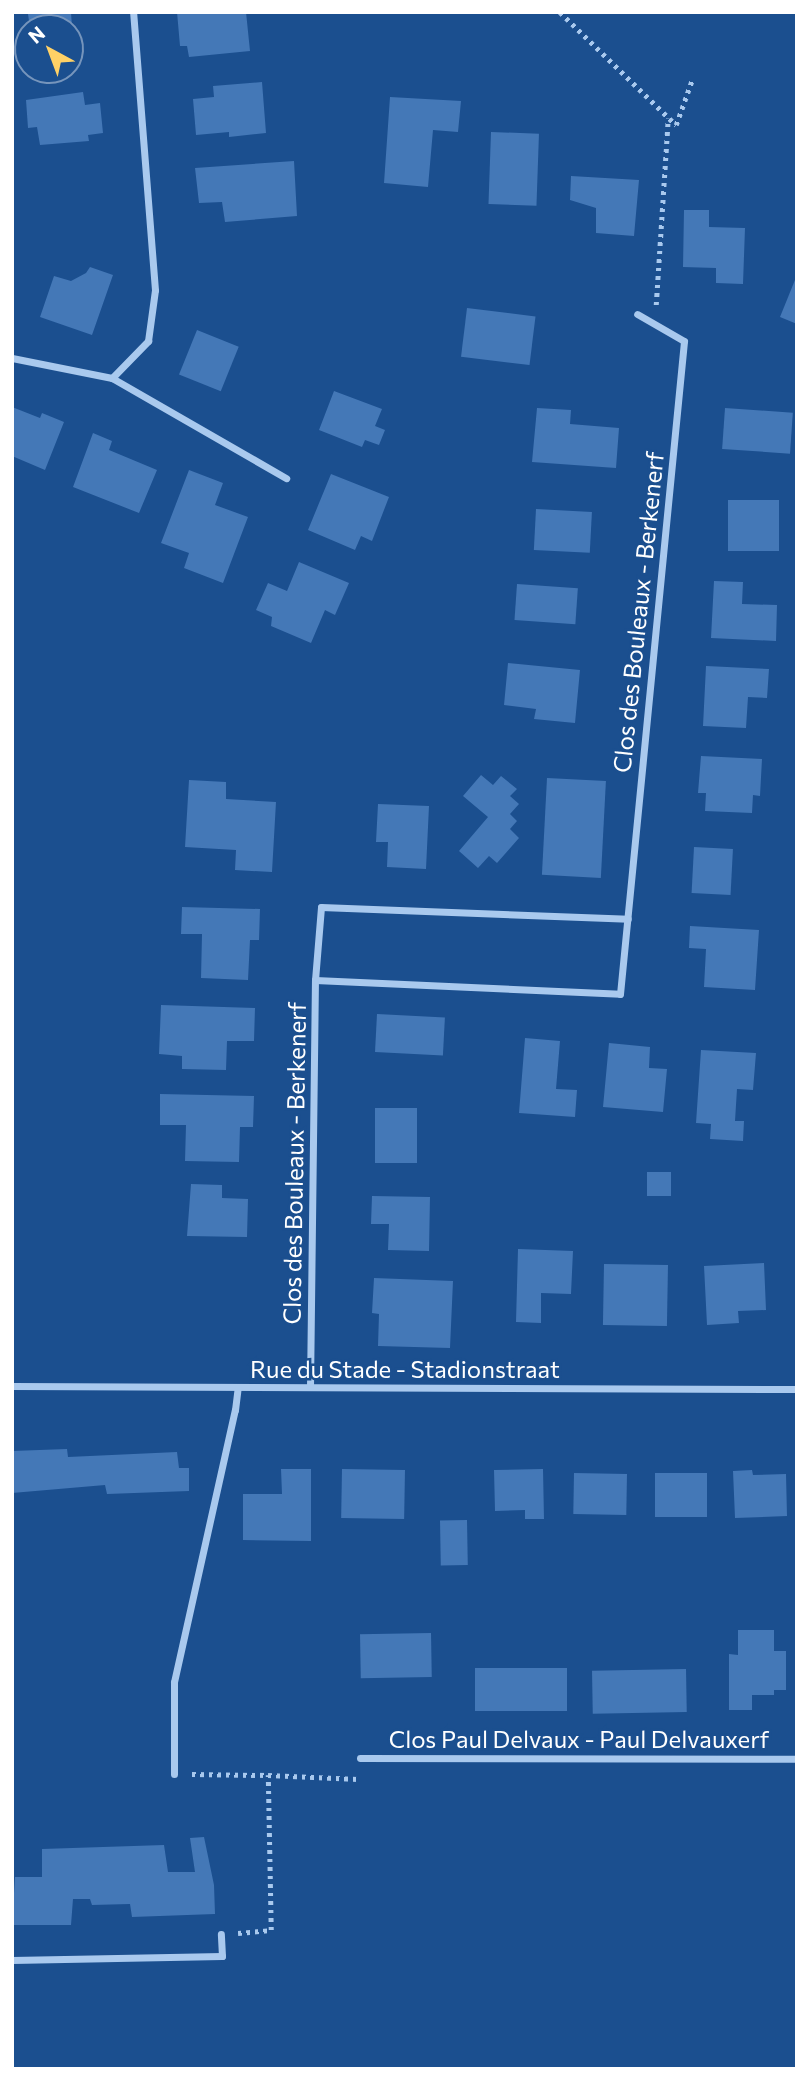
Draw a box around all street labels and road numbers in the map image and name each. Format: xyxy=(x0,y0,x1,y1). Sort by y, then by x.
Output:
street label: Clos des Bouleaux - Berkenerf xyxy=(607,450,669,774)
street label: Clos des Bouleaux - Berkenerf xyxy=(277,1001,311,1325)
street label: Rue du Stade - Stadionstraat xyxy=(250,1355,560,1383)
street label: Clos Paul Delvaux - Paul Delvauxerf xyxy=(389,1725,769,1753)

